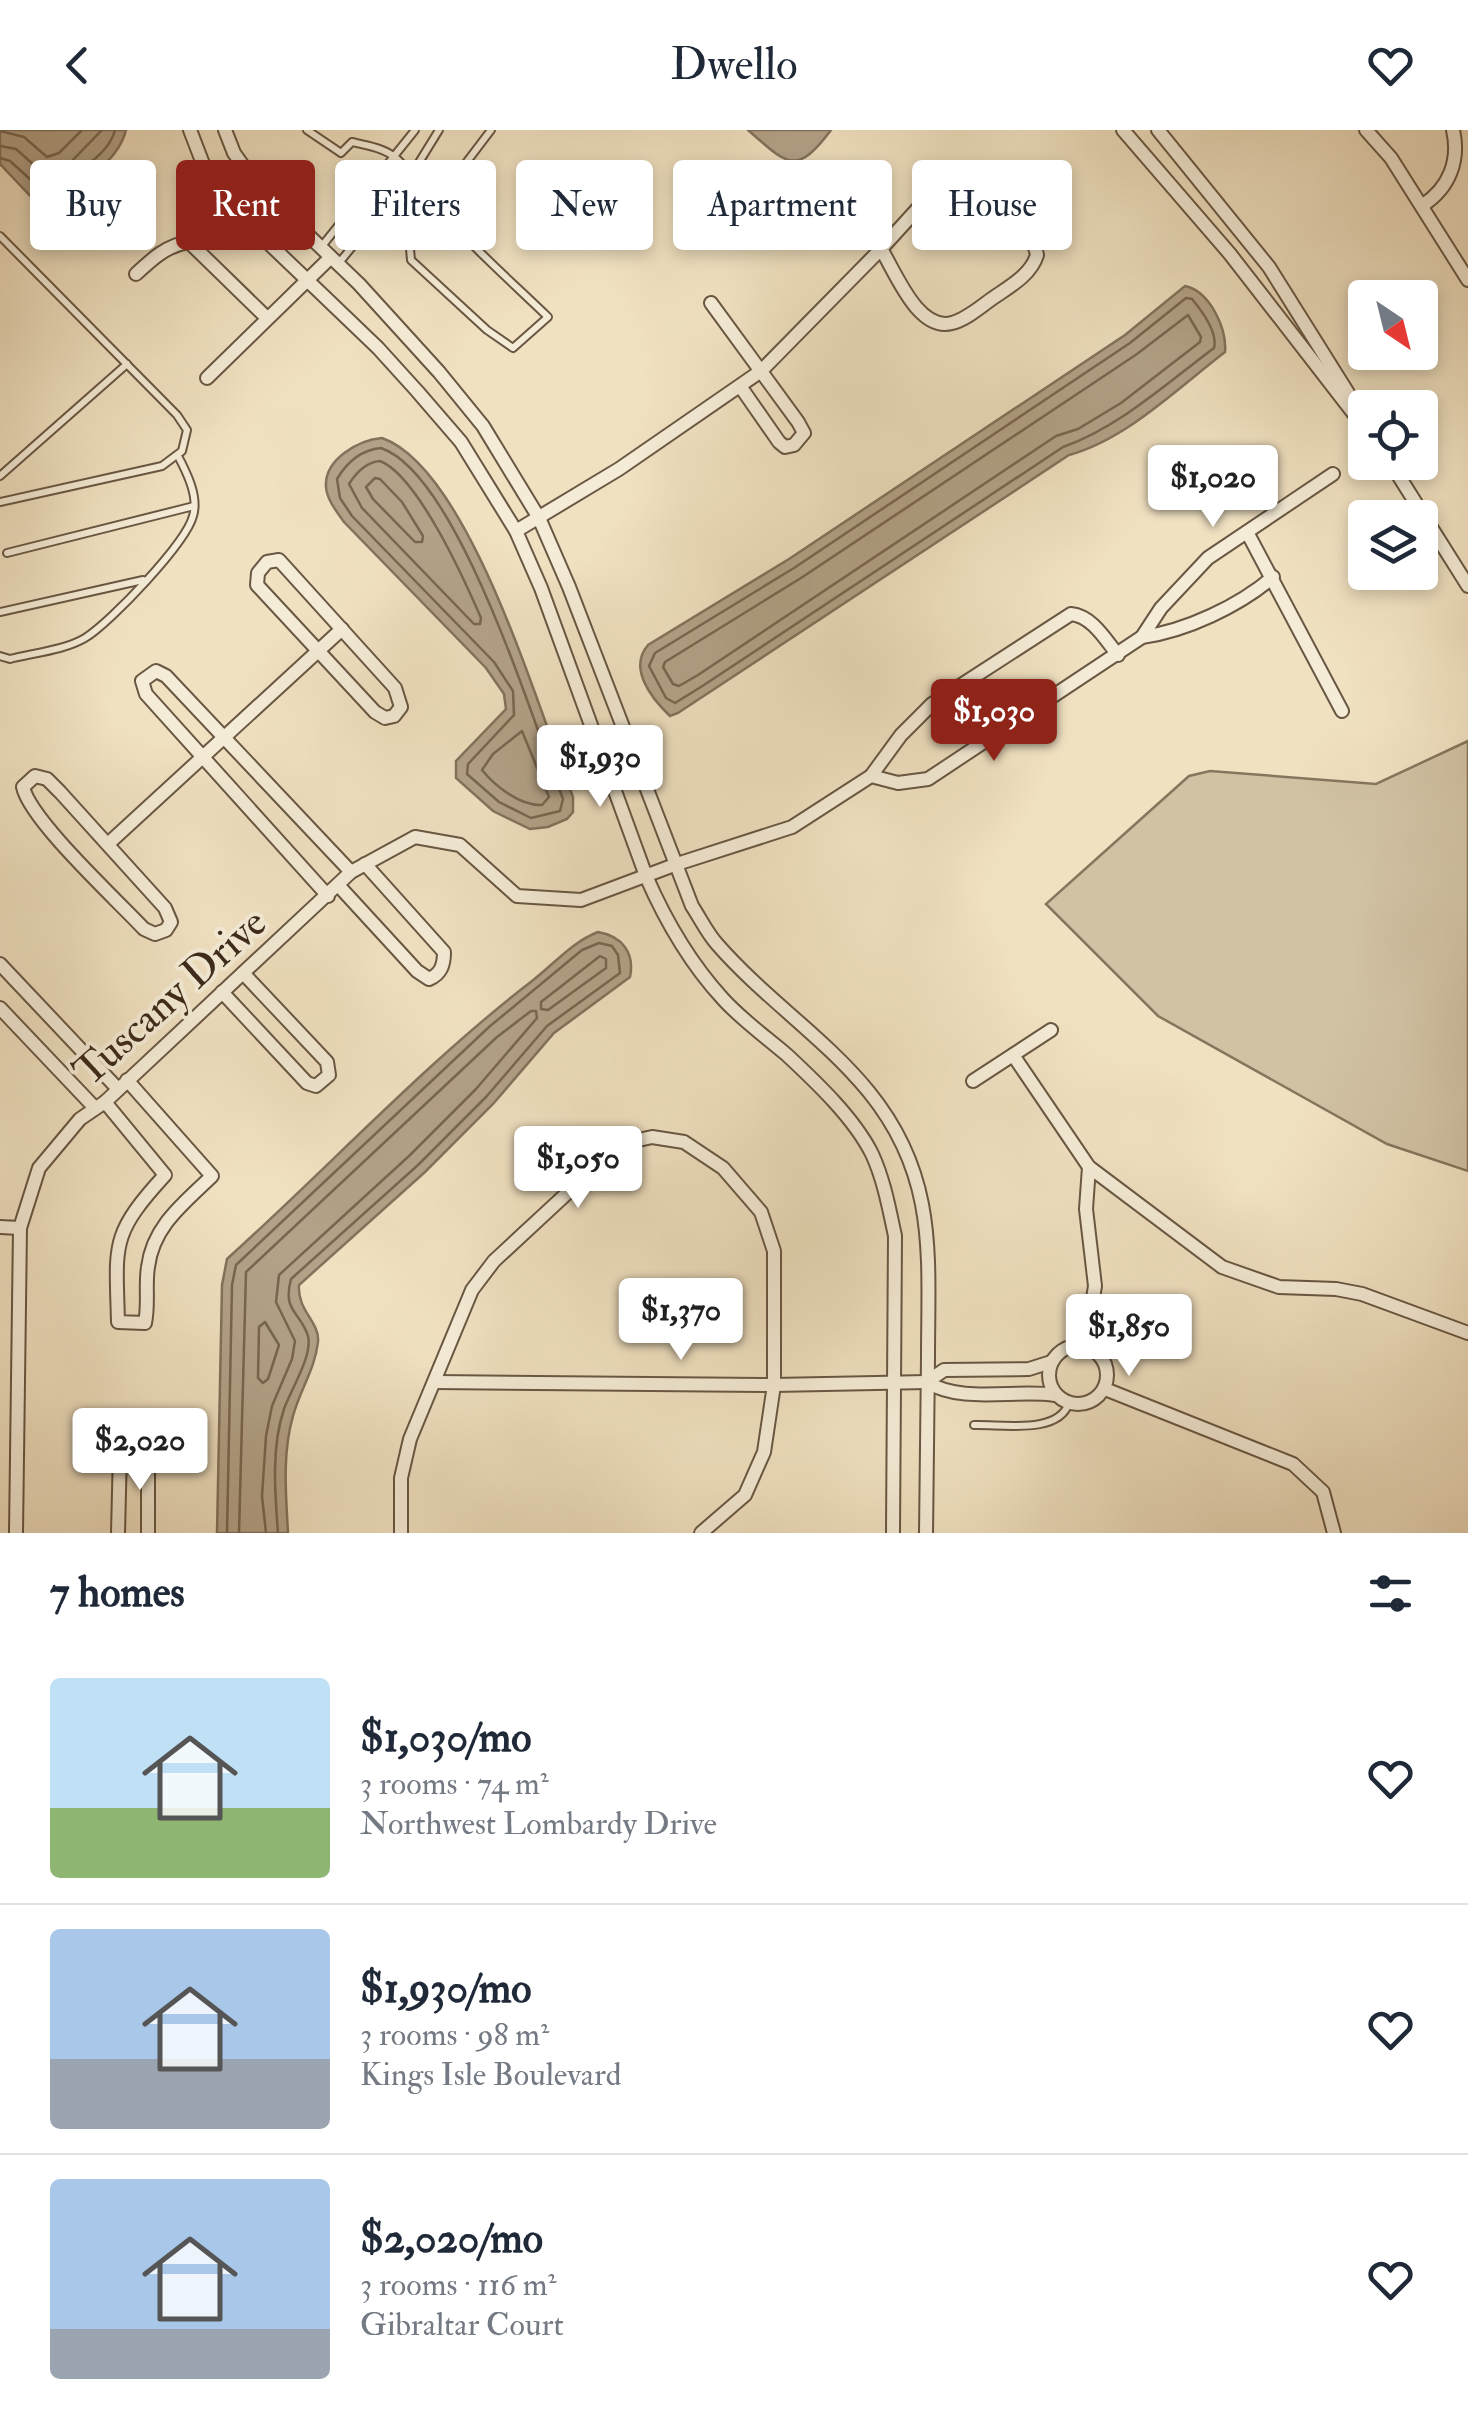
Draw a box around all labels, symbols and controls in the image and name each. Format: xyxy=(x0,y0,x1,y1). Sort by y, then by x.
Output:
text: Dwello xyxy=(670,37,798,93)
icon: back xyxy=(50,38,105,93)
icon: heart xyxy=(1363,38,1418,93)
chip: Buy xyxy=(30,160,156,250)
chip: Rent xyxy=(176,160,315,250)
chip: Filters xyxy=(335,160,496,250)
chip: New xyxy=(516,160,653,250)
chip: Apartment xyxy=(673,160,892,250)
chip: House xyxy=(912,160,1072,250)
north arrow xyxy=(1348,280,1438,370)
map controls xyxy=(1348,280,1438,590)
button: locate xyxy=(1348,390,1438,480)
pin: $1,020 xyxy=(1132,445,1294,530)
text: $1,020 xyxy=(1170,457,1256,497)
button: layers xyxy=(1348,500,1438,590)
pin: $1,030 xyxy=(913,679,1075,764)
text: $1,030 xyxy=(953,691,1035,731)
pin: $1,930 xyxy=(519,725,681,810)
text: $1,930 xyxy=(559,737,641,777)
street label: Tuscany Drive xyxy=(63,897,278,1098)
pin: $1,050 xyxy=(497,1126,659,1211)
text: $1,050 xyxy=(536,1138,620,1178)
pin: $1,370 xyxy=(600,1278,762,1363)
text: $1,370 xyxy=(641,1290,721,1330)
pin: $1,850 xyxy=(1048,1294,1210,1379)
text: $1,850 xyxy=(1088,1306,1170,1346)
pin: $2,020 xyxy=(59,1408,221,1493)
text: $2,020 xyxy=(95,1420,185,1460)
icon: filters xyxy=(1363,1566,1418,1621)
text: 7 homes xyxy=(50,1567,185,1619)
text: $1,030/mo xyxy=(360,1712,532,1764)
icon: home xyxy=(130,1718,250,1838)
icon: heart xyxy=(1363,1751,1418,1806)
text: 3 rooms · 74 m² xyxy=(360,1764,549,1804)
text: Northwest Lombardy Drive xyxy=(360,1804,717,1844)
text: $1,930/mo xyxy=(360,1963,531,2015)
icon: home xyxy=(130,1969,250,2089)
icon: heart xyxy=(1363,2002,1418,2057)
text: 3 rooms · 98 m² xyxy=(360,2015,549,2055)
text: Kings Isle Boulevard xyxy=(360,2055,621,2095)
text: $2,020/mo xyxy=(360,2213,543,2265)
icon: home xyxy=(130,2219,250,2339)
icon: heart xyxy=(1363,2252,1418,2307)
text: 3 rooms · 116 m² xyxy=(360,2265,557,2305)
text: Gibraltar Court xyxy=(360,2305,564,2345)

